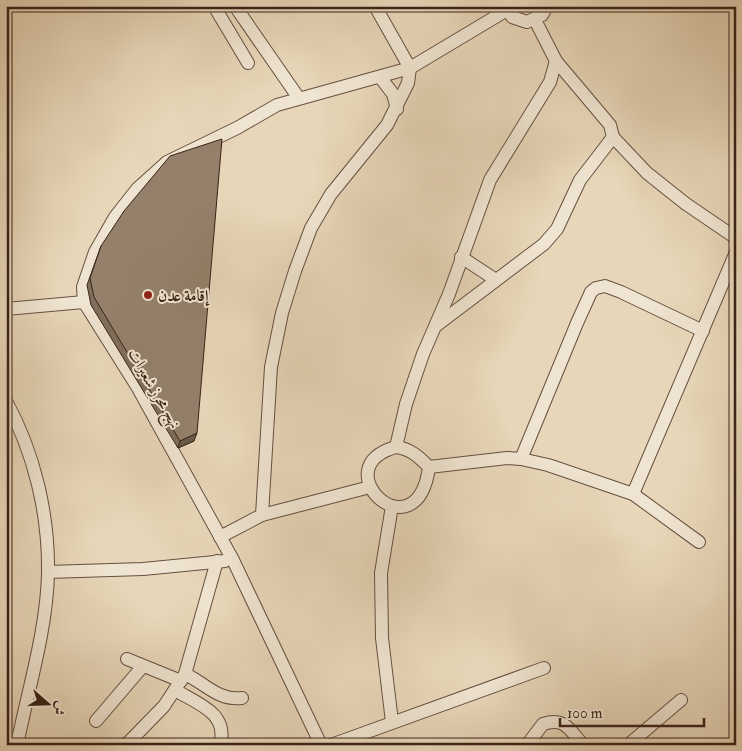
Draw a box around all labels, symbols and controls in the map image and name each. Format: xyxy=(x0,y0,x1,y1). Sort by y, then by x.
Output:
place label: إقامة عدن xyxy=(158,286,210,307)
marker: إقامة عدن xyxy=(142,289,154,301)
street label: نهج محرز شعيرات xyxy=(120,345,185,434)
north arrow xyxy=(22,678,72,728)
scale bar xyxy=(560,696,703,728)
text: ش xyxy=(49,699,70,718)
text: 100 m xyxy=(567,704,603,723)

